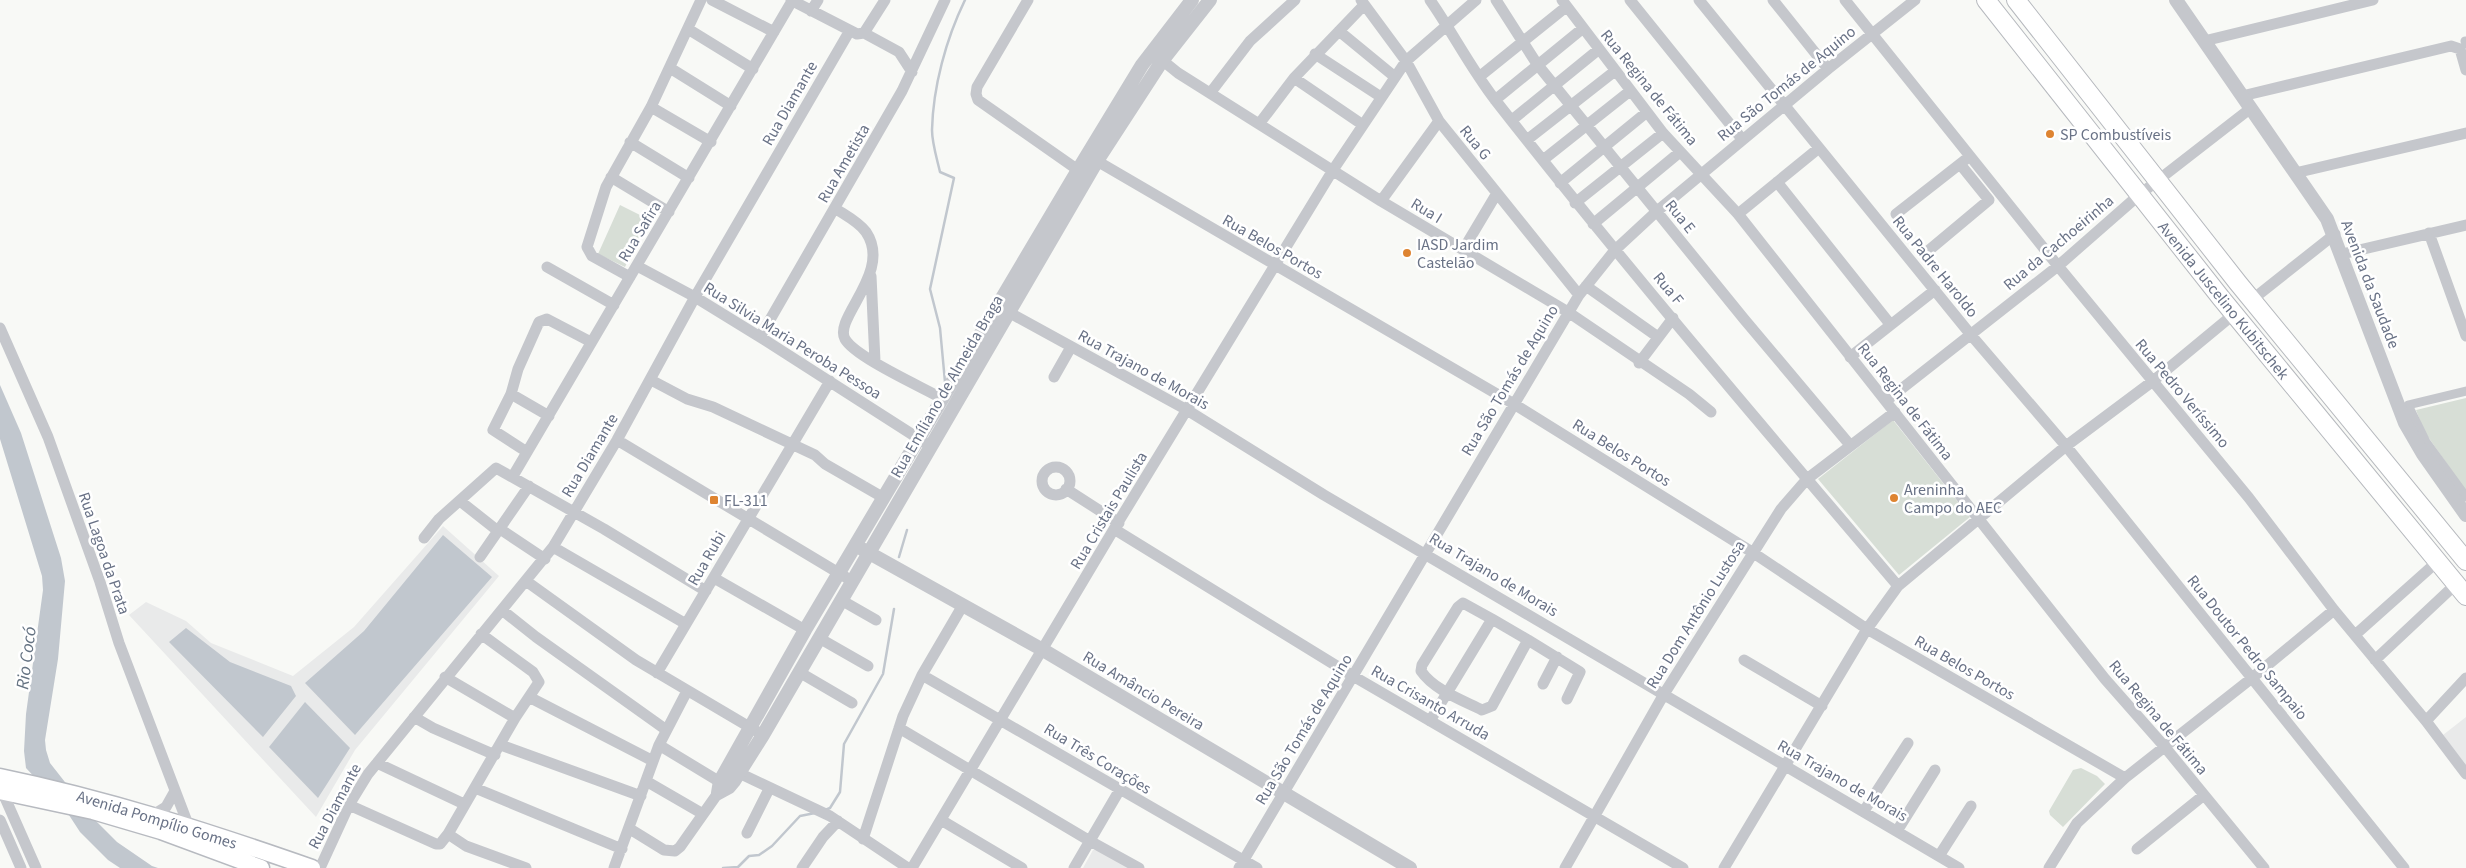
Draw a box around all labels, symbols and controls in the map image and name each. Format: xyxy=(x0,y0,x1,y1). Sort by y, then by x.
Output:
street label: Rua São Tomás de Aquino xyxy=(1713,21,1861,147)
street label: Rua Regina de Fátima xyxy=(1595,25,1703,150)
street label: Rua Diamante xyxy=(757,57,823,150)
street label: Rua Ametista xyxy=(812,120,875,207)
street label: Rua G xyxy=(1454,121,1496,165)
place label: SP Combustíveis xyxy=(2060,124,2171,146)
marker: SP Combustíveis xyxy=(2044,128,2056,140)
street label: Rua da Cachoeirinha xyxy=(1999,190,2119,296)
street label: Rua I xyxy=(1407,193,1446,229)
street label: Rua E xyxy=(1660,195,1701,238)
street label: Rua Safira xyxy=(613,197,667,266)
street label: Rua Belos Portos xyxy=(1218,209,1327,285)
street label: Rua Padre Haroldo xyxy=(1887,211,1983,322)
street label: Avenida Juscelino Kubitschek xyxy=(2152,217,2294,384)
street label: Avenida da Saudade xyxy=(2335,217,2405,352)
place label: IASD Jardim Castelão xyxy=(1417,234,1499,274)
marker: IASD Jardim Castelão xyxy=(1401,247,1413,259)
street label: Rua F xyxy=(1648,267,1689,310)
street label: Rua Silvia Maria Peroba Pessoa xyxy=(699,277,886,405)
street label: Rua Emíliano de Almeida Braga xyxy=(885,291,1008,482)
street label: Rua São Tomás de Aquino xyxy=(1456,301,1564,460)
street label: Rua Trajano de Morais xyxy=(1074,325,1213,415)
street label: Rua Pedro Veríssimo xyxy=(2130,334,2235,453)
street label: Rua Regina de Fátima xyxy=(1852,338,1958,465)
street label: Rua Diamante xyxy=(556,409,624,502)
street label: Rua Belos Portos xyxy=(1568,414,1675,492)
street label: Rua Cristais Paulista xyxy=(1065,448,1153,573)
place label: Areninha Campo do AEC xyxy=(1904,479,2002,519)
street label: Rua Lagoa da Prata xyxy=(73,489,135,617)
place label: FL-311 xyxy=(724,490,768,512)
marker: Areninha Campo do AEC xyxy=(1888,492,1900,504)
marker: FL-311 xyxy=(708,494,720,506)
street label: Rua Rubi xyxy=(682,527,731,590)
street label: Rua Trajano de Morais xyxy=(1425,528,1562,622)
street label: Rua Dom Antônio Lustosa xyxy=(1641,536,1751,693)
street label: Rua Doutor Pedro Sampaio xyxy=(2182,570,2313,725)
water label: Rio Cocó xyxy=(10,625,43,691)
street label: Rua Belos Portos xyxy=(1910,630,2019,706)
street label: Rua Amâncio Pereira xyxy=(1079,646,1208,736)
street label: Rua São Tomás de Aquino xyxy=(1250,650,1358,809)
street label: Rua Regina de Fátima xyxy=(2104,656,2213,780)
street label: Rua Crisanto Arruda xyxy=(1367,660,1494,746)
street label: Rua Três Corações xyxy=(1040,718,1155,800)
street label: Rua Trajano de Morais xyxy=(1773,735,1912,827)
street label: Rua Diamante xyxy=(303,760,367,853)
street label: Avenida Pompílio Gomes xyxy=(74,785,240,855)

